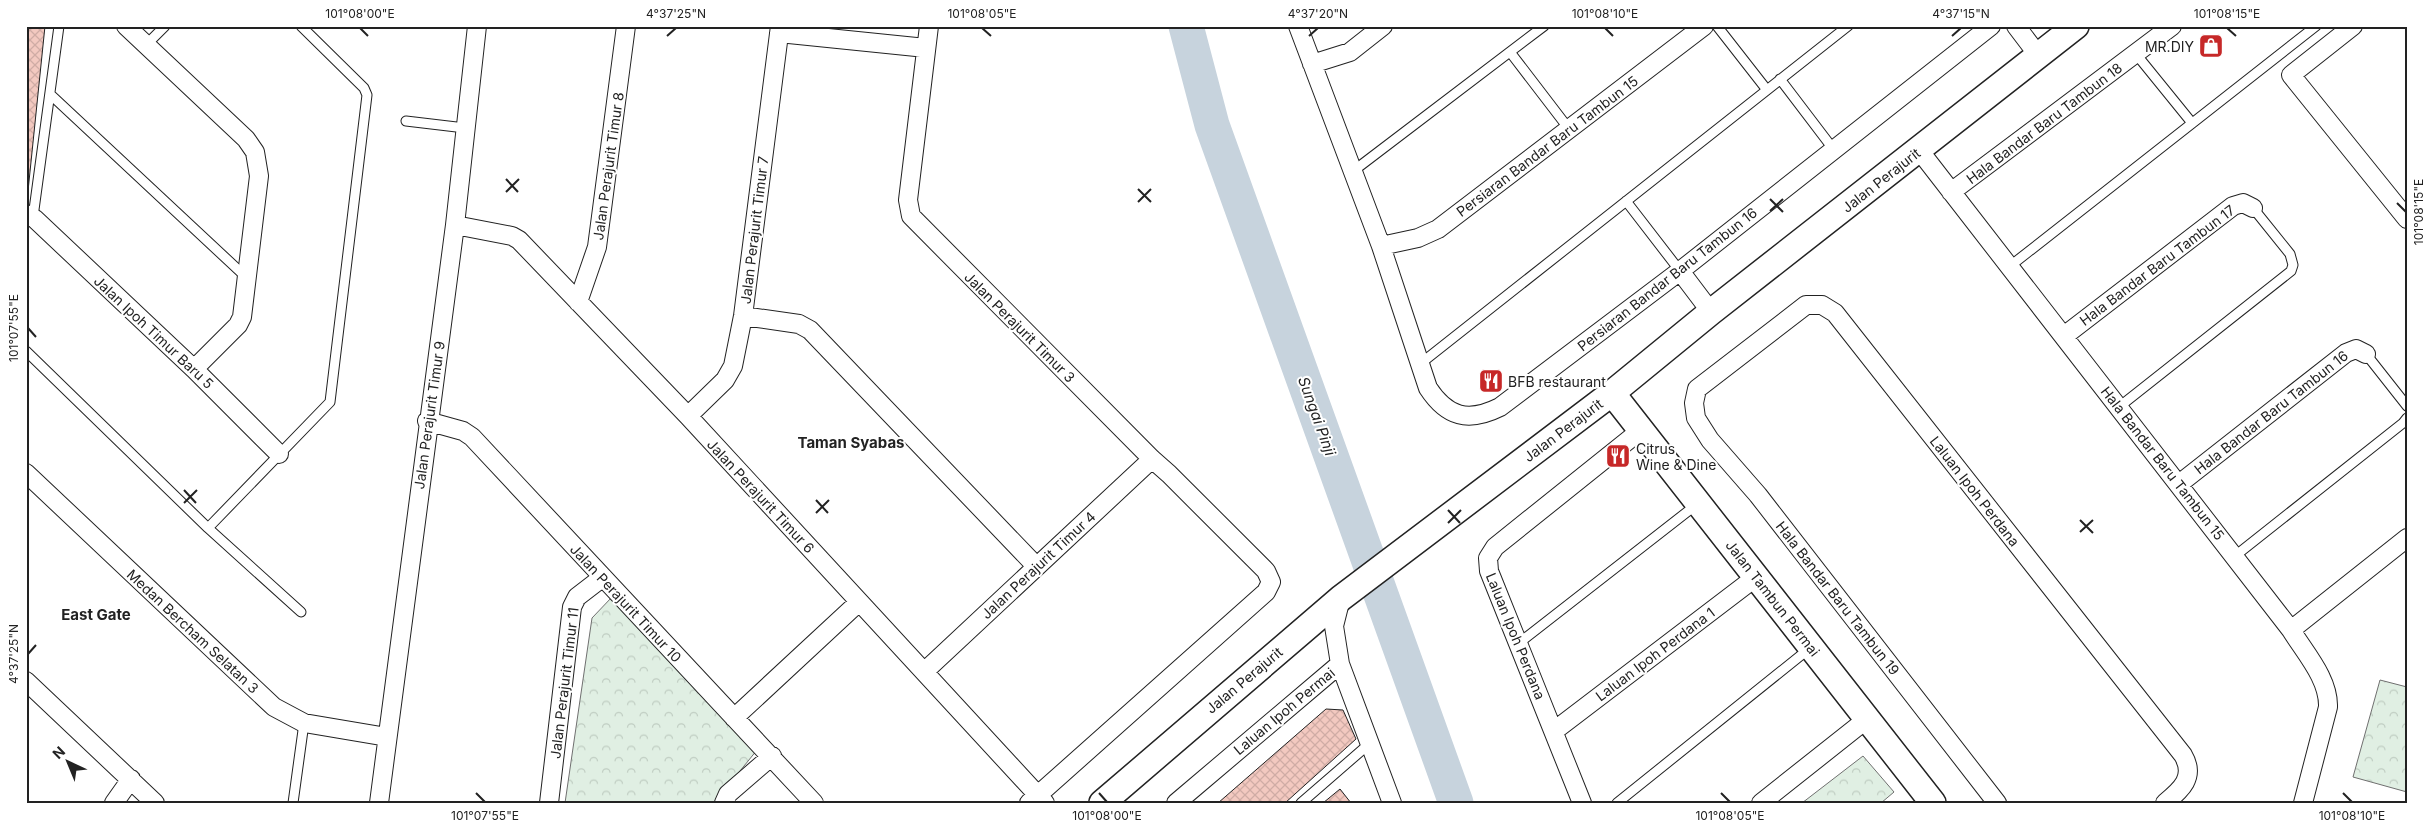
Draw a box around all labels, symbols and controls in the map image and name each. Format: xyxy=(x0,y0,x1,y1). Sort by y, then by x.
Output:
text: 101°08'00"E xyxy=(325,6,395,21)
text: 4°37'25"N xyxy=(646,6,706,21)
text: 101°08'05"E xyxy=(947,6,1017,21)
text: 4°37'20"N xyxy=(1288,6,1348,21)
text: 101°08'10"E xyxy=(1572,6,1638,21)
text: 4°37'15"N xyxy=(1932,6,1990,21)
text: 101°08'15"E xyxy=(2194,6,2260,21)
shop icon: MR.DIY xyxy=(2198,33,2224,59)
place label: MR.DIY xyxy=(2145,38,2194,55)
street label: Hala Bandar Baru Tambun 18 xyxy=(1963,59,2125,187)
street label: Persiaran Bandar Baru Tambun 15 xyxy=(1453,72,1641,220)
street label: Jalan Perajurit Timur 8 xyxy=(589,91,627,241)
street label: Jalan Perajurit xyxy=(1838,144,1924,216)
street label: Jalan Perajurit Timur 7 xyxy=(737,155,772,305)
text: 101°08'15"E xyxy=(2411,179,2426,245)
street label: Hala Bandar Baru Tambun 17 xyxy=(2076,201,2238,329)
street label: Persiaran Bandar Baru Tambun 16 xyxy=(1574,204,1760,354)
street label: Jalan Perajurit Timur 3 xyxy=(961,268,1079,386)
street label: Jalan Ipoh Timur Baru 5 xyxy=(91,272,217,392)
text: 101°07'55"E xyxy=(6,294,21,362)
street label: Jalan Perajurit Timur 9 xyxy=(410,340,448,490)
street label: Hala Bandar Baru Tambun 16 xyxy=(2191,347,2351,477)
restaurant icon: BFB restaurant xyxy=(1478,368,1504,394)
place label: BFB restaurant xyxy=(1508,373,1606,390)
water label: Sungai Pinji xyxy=(1294,374,1340,459)
street label: Hala Bandar Baru Tambun 15 xyxy=(2098,383,2228,543)
street label: Jalan Perajurit xyxy=(1520,394,1606,465)
district label: Taman Syabas xyxy=(797,433,905,452)
street label: Laluan Ipoh Perdana xyxy=(1927,433,2023,549)
street label: Jalan Perajurit Timur 6 xyxy=(704,436,818,556)
place label: Citrus Wine & Dine xyxy=(1636,440,1716,473)
restaurant icon: Citrus Wine & Dine xyxy=(1605,443,1631,469)
street label: Jalan Perajurit Timur 4 xyxy=(977,508,1099,622)
street label: Hala Bandar Baru Tambun 19 xyxy=(1773,518,1903,678)
street label: Jalan Tambun Permai xyxy=(1722,537,1824,659)
street label: Jalan Perajurit Timur 10 xyxy=(567,540,685,666)
street label: Medan Bercham Selatan 3 xyxy=(124,565,262,697)
street label: Laluan Ipoh Perdana xyxy=(1483,570,1549,702)
street label: Laluan Ipoh Perdana 1 xyxy=(1592,604,1718,704)
district label: East Gate xyxy=(61,605,131,624)
street label: Jalan Perajurit Timur 11 xyxy=(546,606,582,760)
text: 4°37'25"N xyxy=(6,624,21,684)
street label: Jalan Perajurit xyxy=(1202,643,1286,717)
street label: Laluan Ipoh Permai xyxy=(1230,664,1338,758)
north arrow xyxy=(42,736,92,786)
text: N xyxy=(49,742,68,762)
text: 101°07'55"E xyxy=(451,808,519,823)
text: 101°08'00"E xyxy=(1072,808,1142,823)
text: 101°08'05"E xyxy=(1695,808,1765,823)
text: 101°08'10"E xyxy=(2319,808,2385,823)

